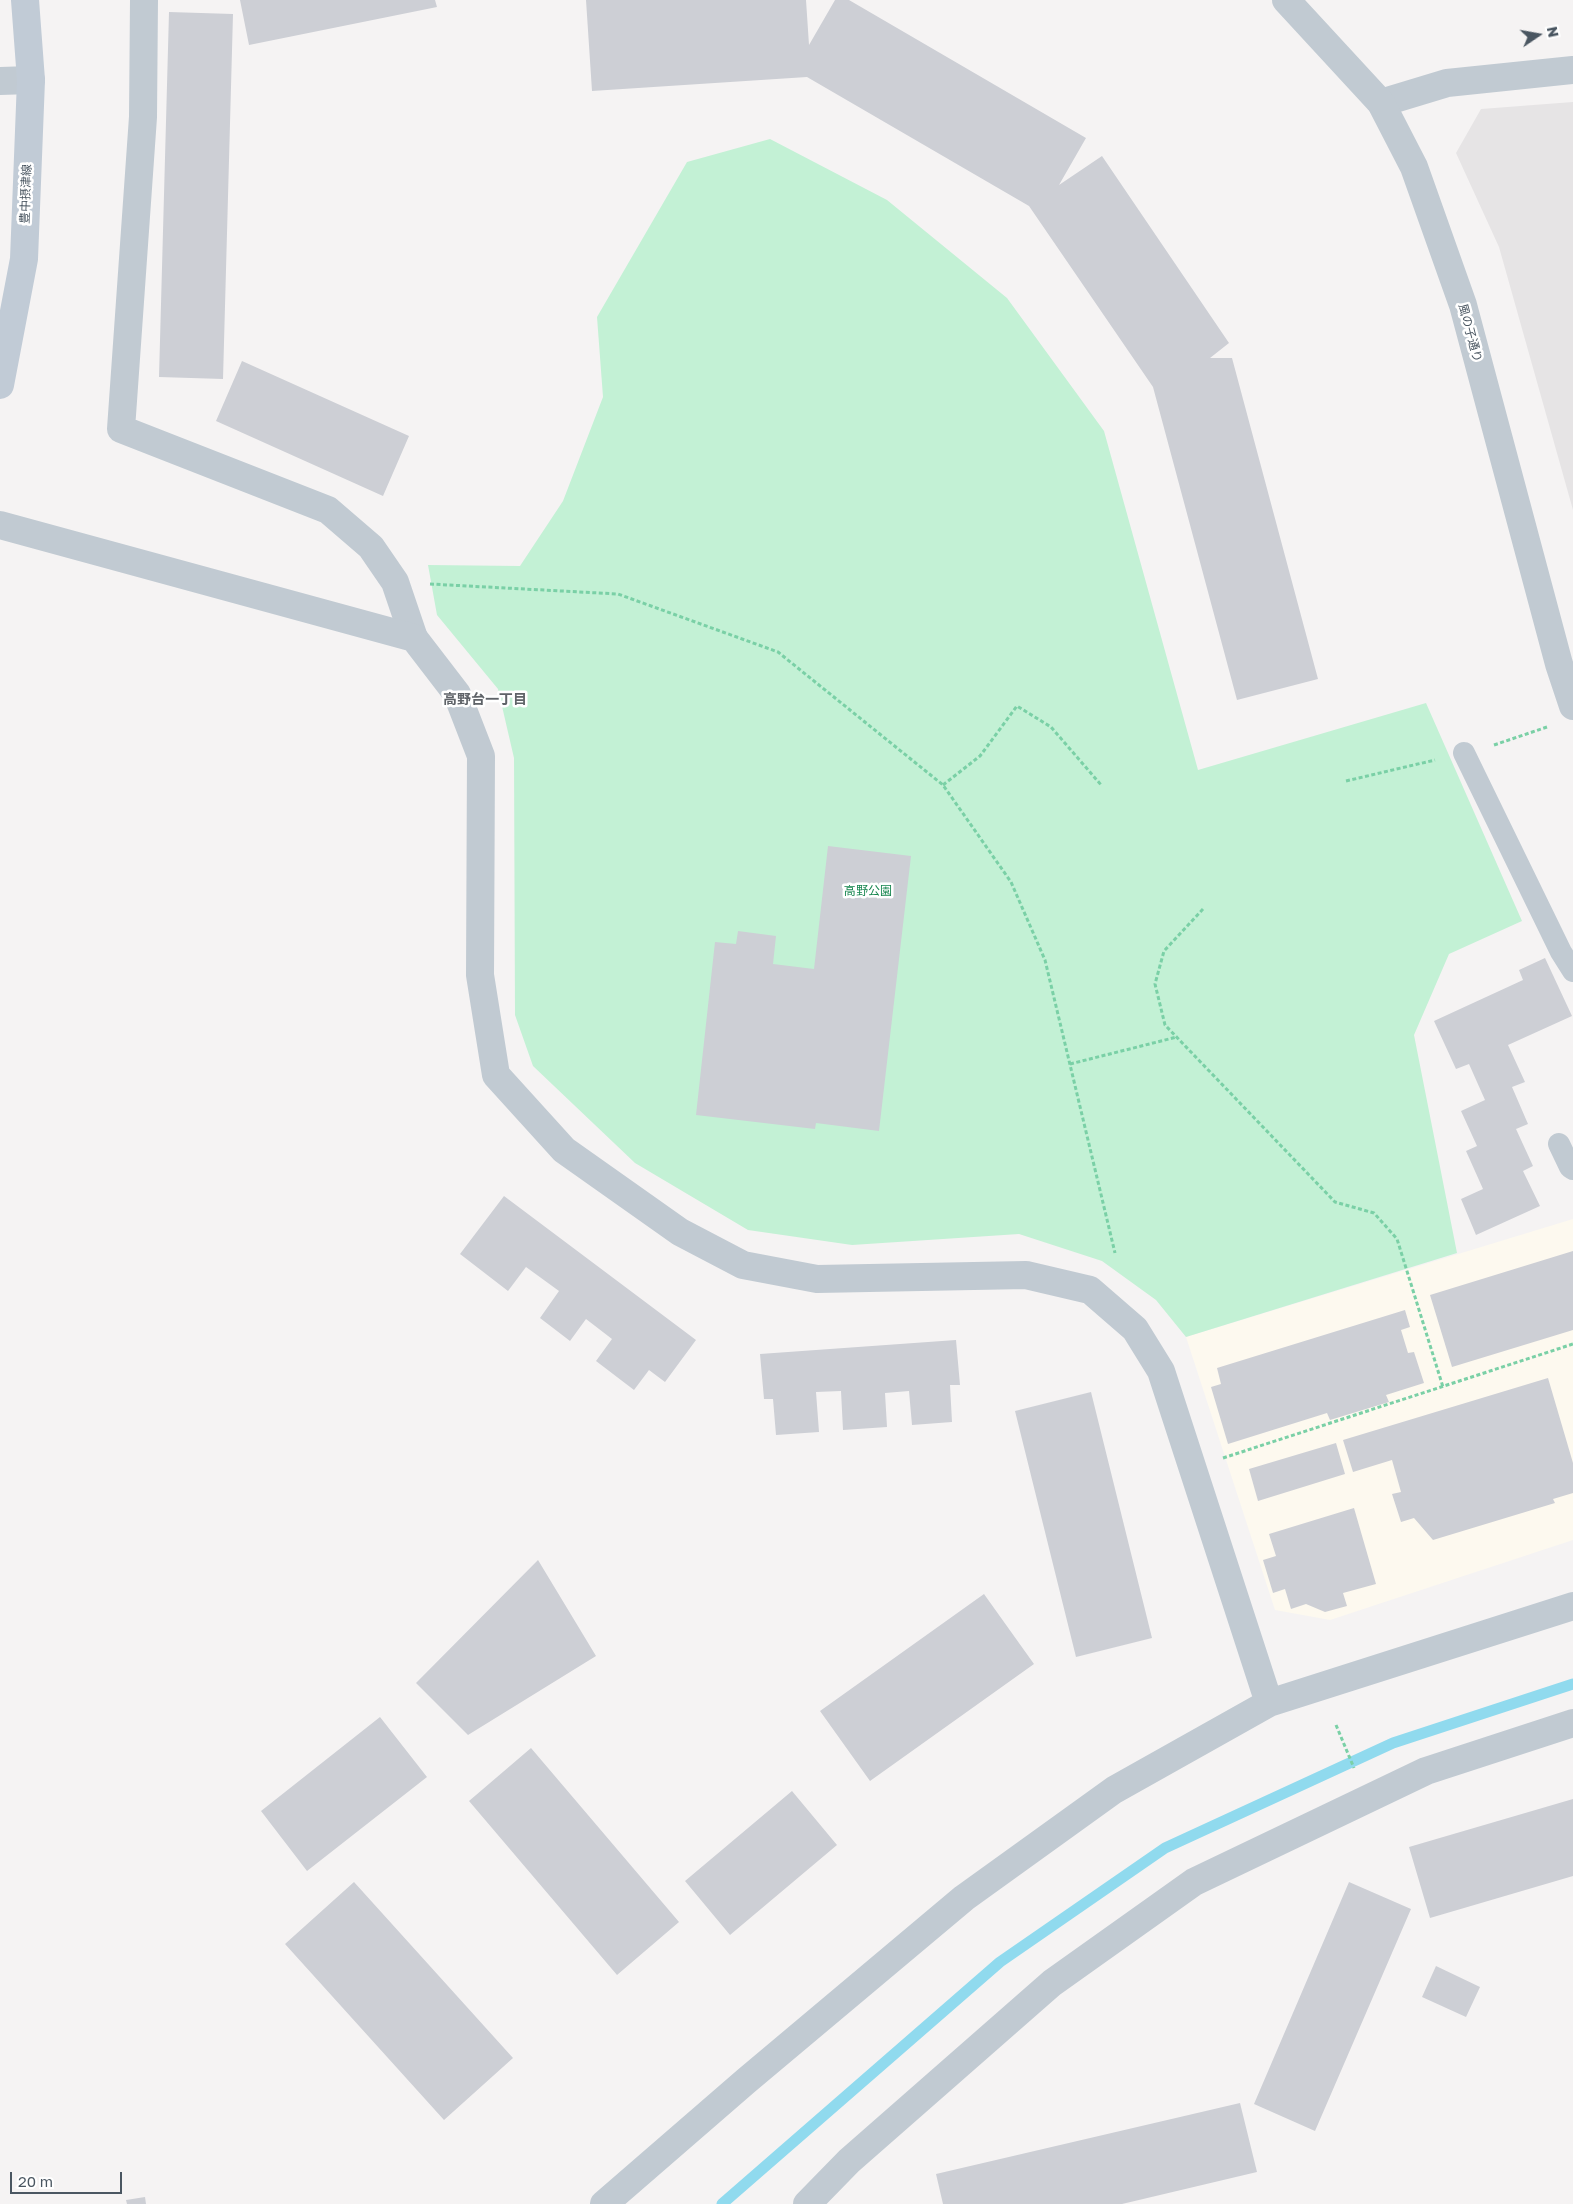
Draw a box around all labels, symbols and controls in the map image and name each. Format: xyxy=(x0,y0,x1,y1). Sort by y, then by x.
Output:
north arrow xyxy=(1513,10,1563,60)
text: N xyxy=(1544,25,1563,39)
street label: 豊中摂津線 xyxy=(18,164,34,224)
street label: 風の子通り xyxy=(1455,302,1485,364)
district label: 高野台一丁目 xyxy=(443,692,527,708)
park label: 高野公園 xyxy=(844,884,892,898)
scale bar xyxy=(12,2162,125,2194)
text: 20 m xyxy=(18,2172,53,2190)

